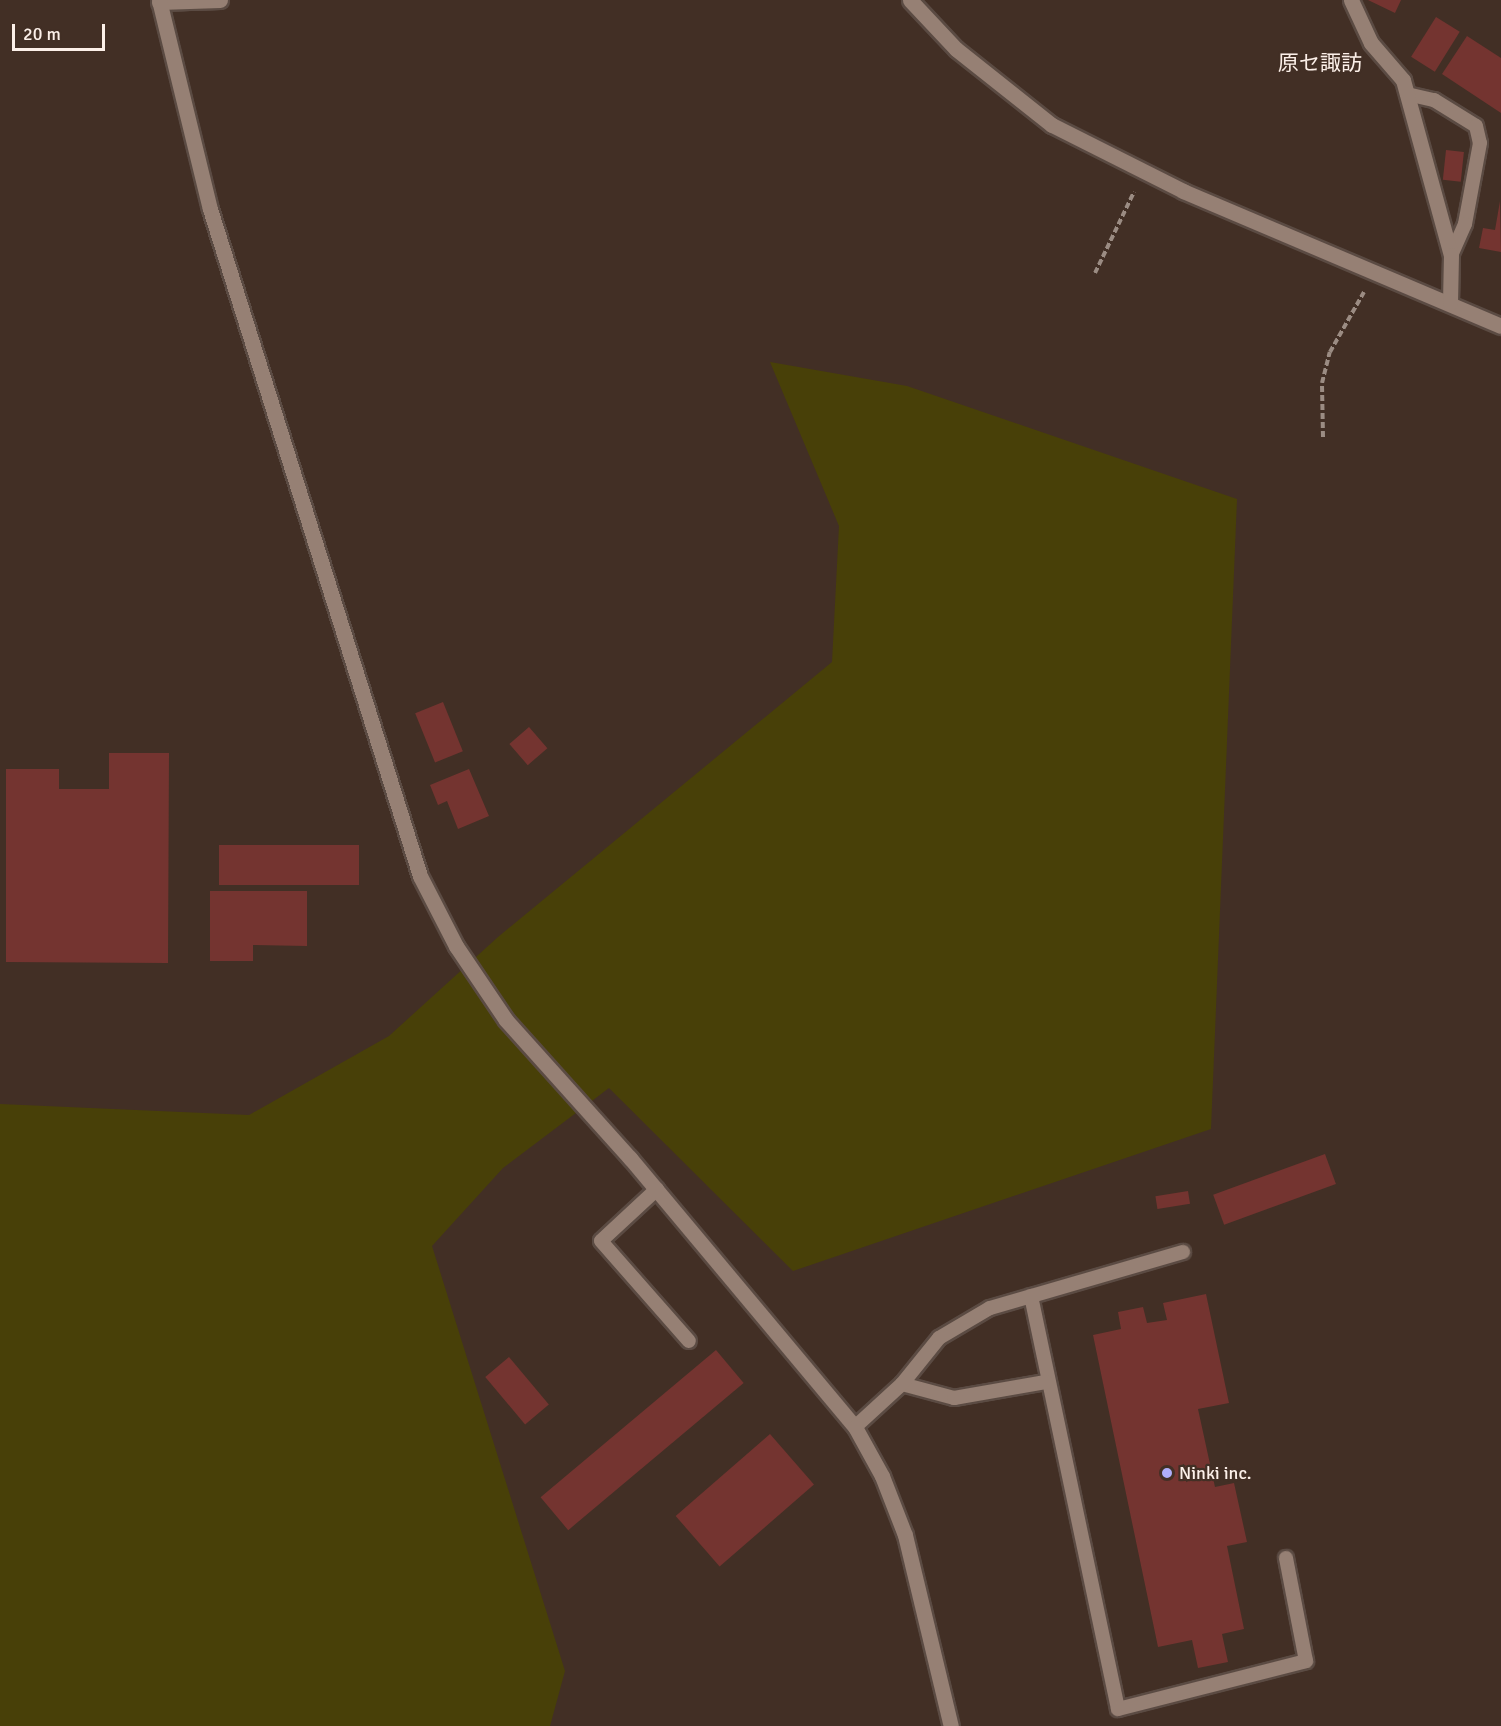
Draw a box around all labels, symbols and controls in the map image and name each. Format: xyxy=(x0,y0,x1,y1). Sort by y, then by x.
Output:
scale bar xyxy=(15,12,108,50)
text: 20 m xyxy=(23,23,61,45)
district label: 原セ諏訪 xyxy=(1278,50,1362,76)
place label: Ninki inc. xyxy=(1179,1462,1252,1484)
marker: Ninki inc. xyxy=(1160,1466,1174,1480)

